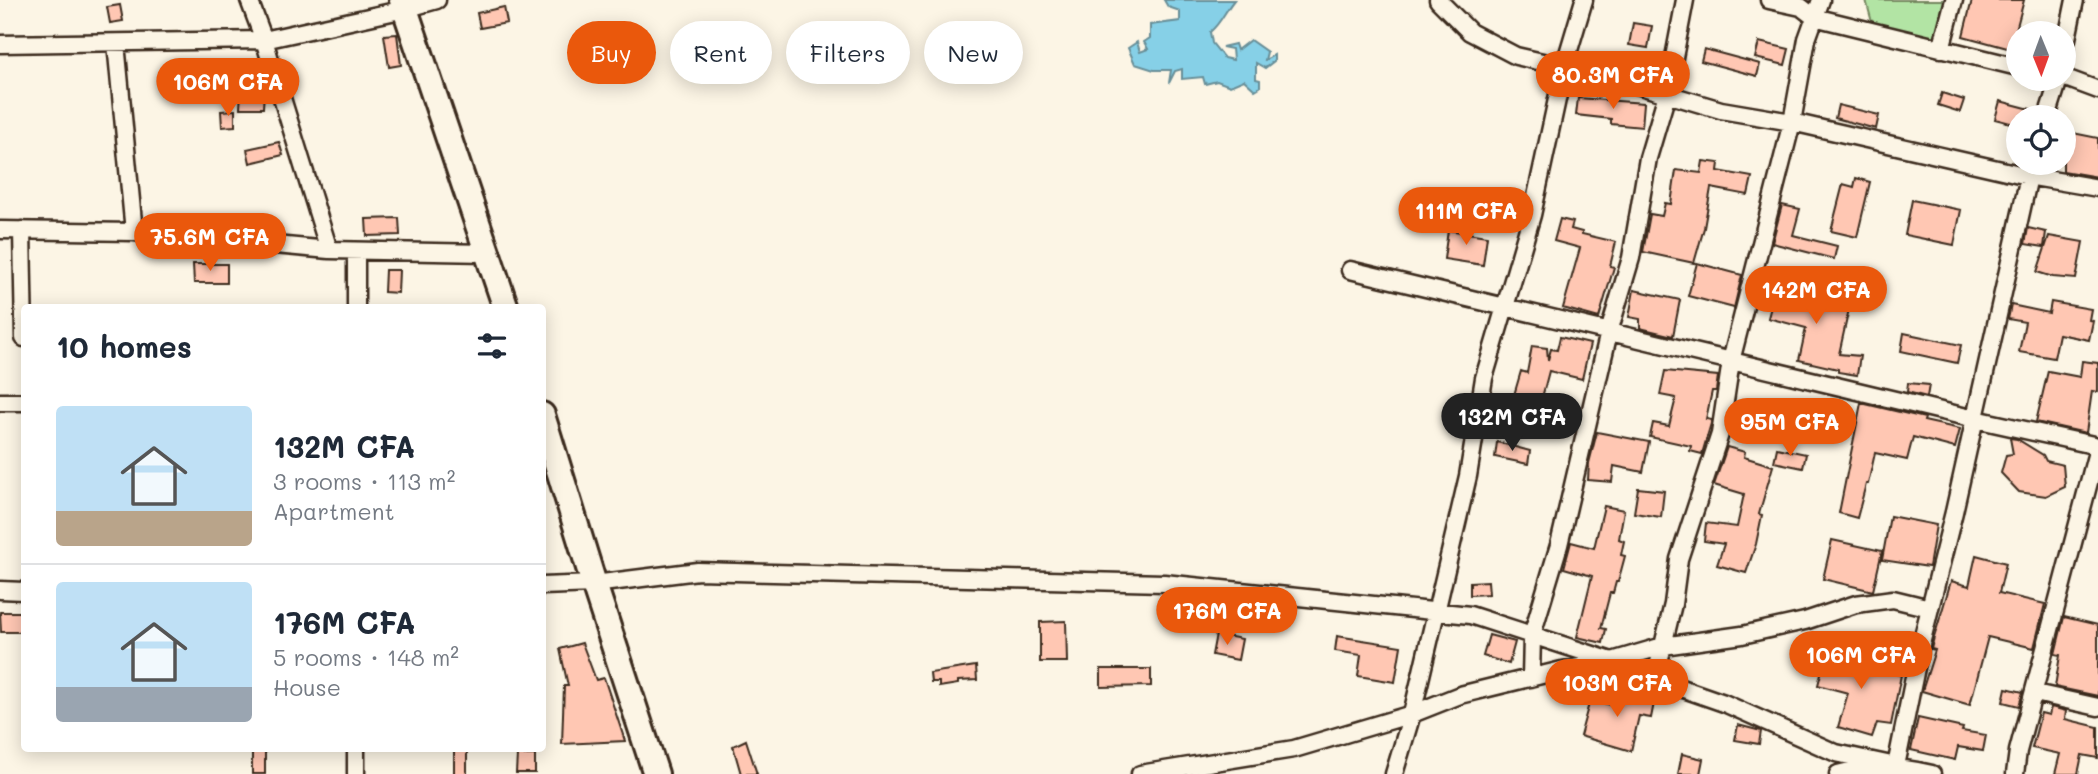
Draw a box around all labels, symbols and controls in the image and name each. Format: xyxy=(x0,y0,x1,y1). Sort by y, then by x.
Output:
chip: Buy xyxy=(567,21,656,84)
chip: Rent xyxy=(670,21,772,84)
chip: Filters xyxy=(786,21,910,84)
chip: New xyxy=(924,21,1023,84)
north arrow xyxy=(2006,21,2076,91)
map controls xyxy=(2006,21,2076,175)
pin: 80.3M CFA xyxy=(1533,52,1693,111)
pin: 106M CFA xyxy=(156,58,300,118)
text: 80.3M CFA xyxy=(1552,59,1674,89)
text: 106M CFA xyxy=(172,66,284,96)
button: locate xyxy=(2006,105,2076,175)
pin: 111M CFA xyxy=(1394,188,1538,247)
text: 111M CFA xyxy=(1415,195,1518,225)
pin: 75.6M CFA xyxy=(130,214,290,273)
text: 75.6M CFA xyxy=(150,221,270,251)
pin: 142M CFA xyxy=(1744,266,1888,326)
text: 142M CFA xyxy=(1761,274,1871,304)
text: 10 homes xyxy=(56,326,192,366)
icon: filters xyxy=(473,327,511,365)
pin: 132M CFA xyxy=(1440,393,1584,453)
pin: 95M CFA xyxy=(1725,398,1855,458)
text: 132M CFA xyxy=(1457,401,1567,431)
text: 95M CFA xyxy=(1740,406,1840,436)
text: 132M CFA xyxy=(273,426,416,466)
icon: home xyxy=(112,434,196,518)
text: 3 rooms · 113 m² xyxy=(273,466,455,496)
text: Apartment xyxy=(273,496,395,526)
pin: 176M CFA xyxy=(1155,588,1299,647)
text: 176M CFA xyxy=(1172,595,1282,625)
text: 176M CFA xyxy=(273,602,416,642)
icon: home xyxy=(112,610,196,694)
pin: 106M CFA xyxy=(1789,632,1933,691)
text: 106M CFA xyxy=(1805,639,1917,669)
text: 5 rooms · 148 m² xyxy=(273,642,459,672)
pin: 103M CFA xyxy=(1545,660,1689,719)
text: 103M CFA xyxy=(1561,667,1673,697)
text: House xyxy=(273,672,341,702)

